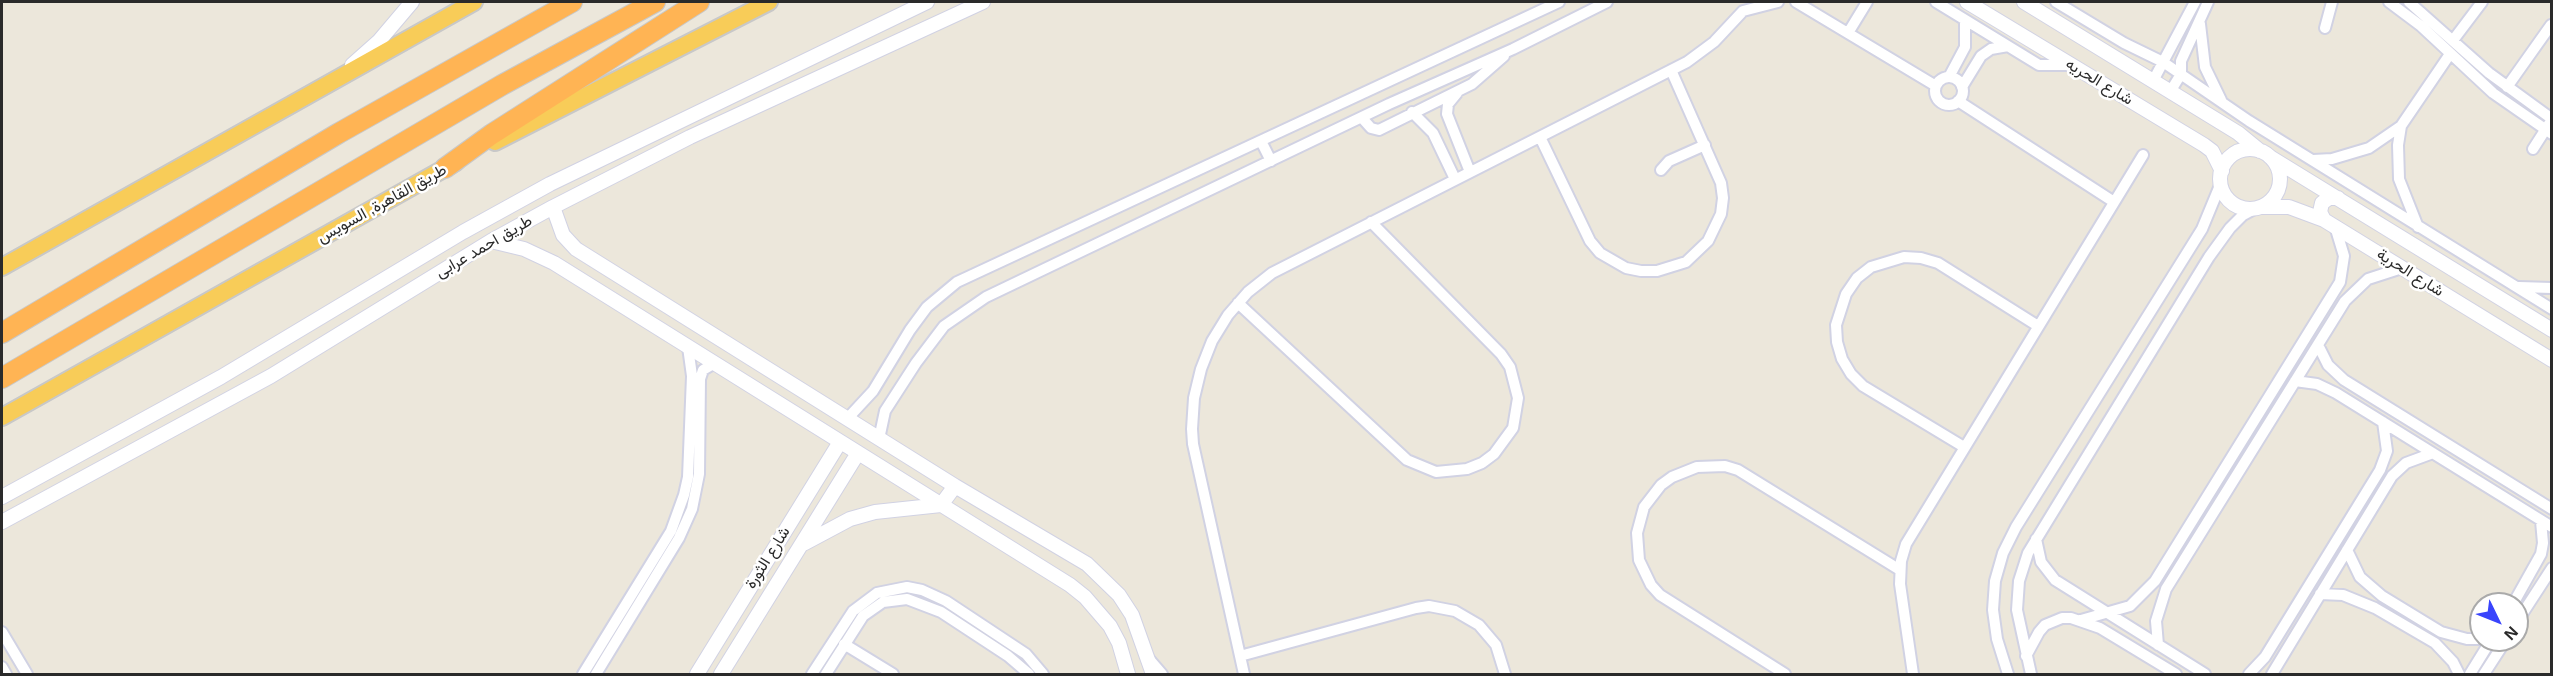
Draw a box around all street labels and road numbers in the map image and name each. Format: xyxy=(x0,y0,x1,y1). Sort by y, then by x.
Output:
street label: شارع الحريه xyxy=(2062,54,2136,110)
street label: طريق القاهرة, السويس xyxy=(314,160,450,248)
street label: طريق احمد عرابى xyxy=(432,212,536,282)
street label: شارع الحرية xyxy=(2373,245,2447,301)
street label: شارع الثورة xyxy=(741,523,795,593)

